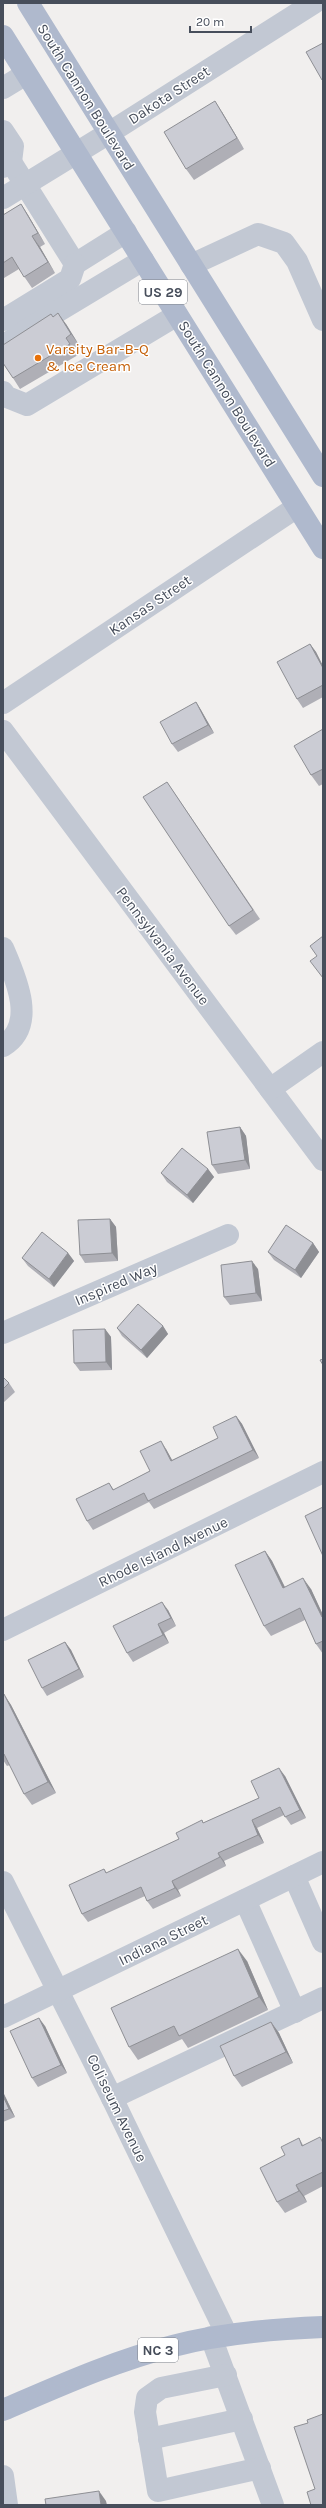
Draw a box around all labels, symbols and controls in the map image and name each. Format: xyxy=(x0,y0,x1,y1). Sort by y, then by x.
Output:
scale bar xyxy=(190,8,251,34)
text: 20 m xyxy=(196,15,224,29)
street label: South Cannon Boulevard xyxy=(33,20,139,174)
street label: Dakota Street xyxy=(125,62,213,128)
road number: US 29 xyxy=(139,280,187,304)
street label: South Cannon Boulevard xyxy=(174,317,280,471)
place label: Varsity Bar-B-Q & Ice Cream xyxy=(46,340,149,375)
marker: Varsity Bar-B-Q & Ice Cream xyxy=(33,353,43,363)
street label: Kansas Street xyxy=(106,571,195,639)
street label: Pennsylvania Avenue xyxy=(113,883,213,1009)
street label: Inspired Way xyxy=(72,1258,160,1310)
street label: Rhode Island Avenue xyxy=(95,1513,231,1591)
street label: Indiana Street xyxy=(115,1911,211,1969)
street label: Coliseum Avenue xyxy=(83,2051,151,2165)
road number: NC 3 xyxy=(138,2338,178,2362)

